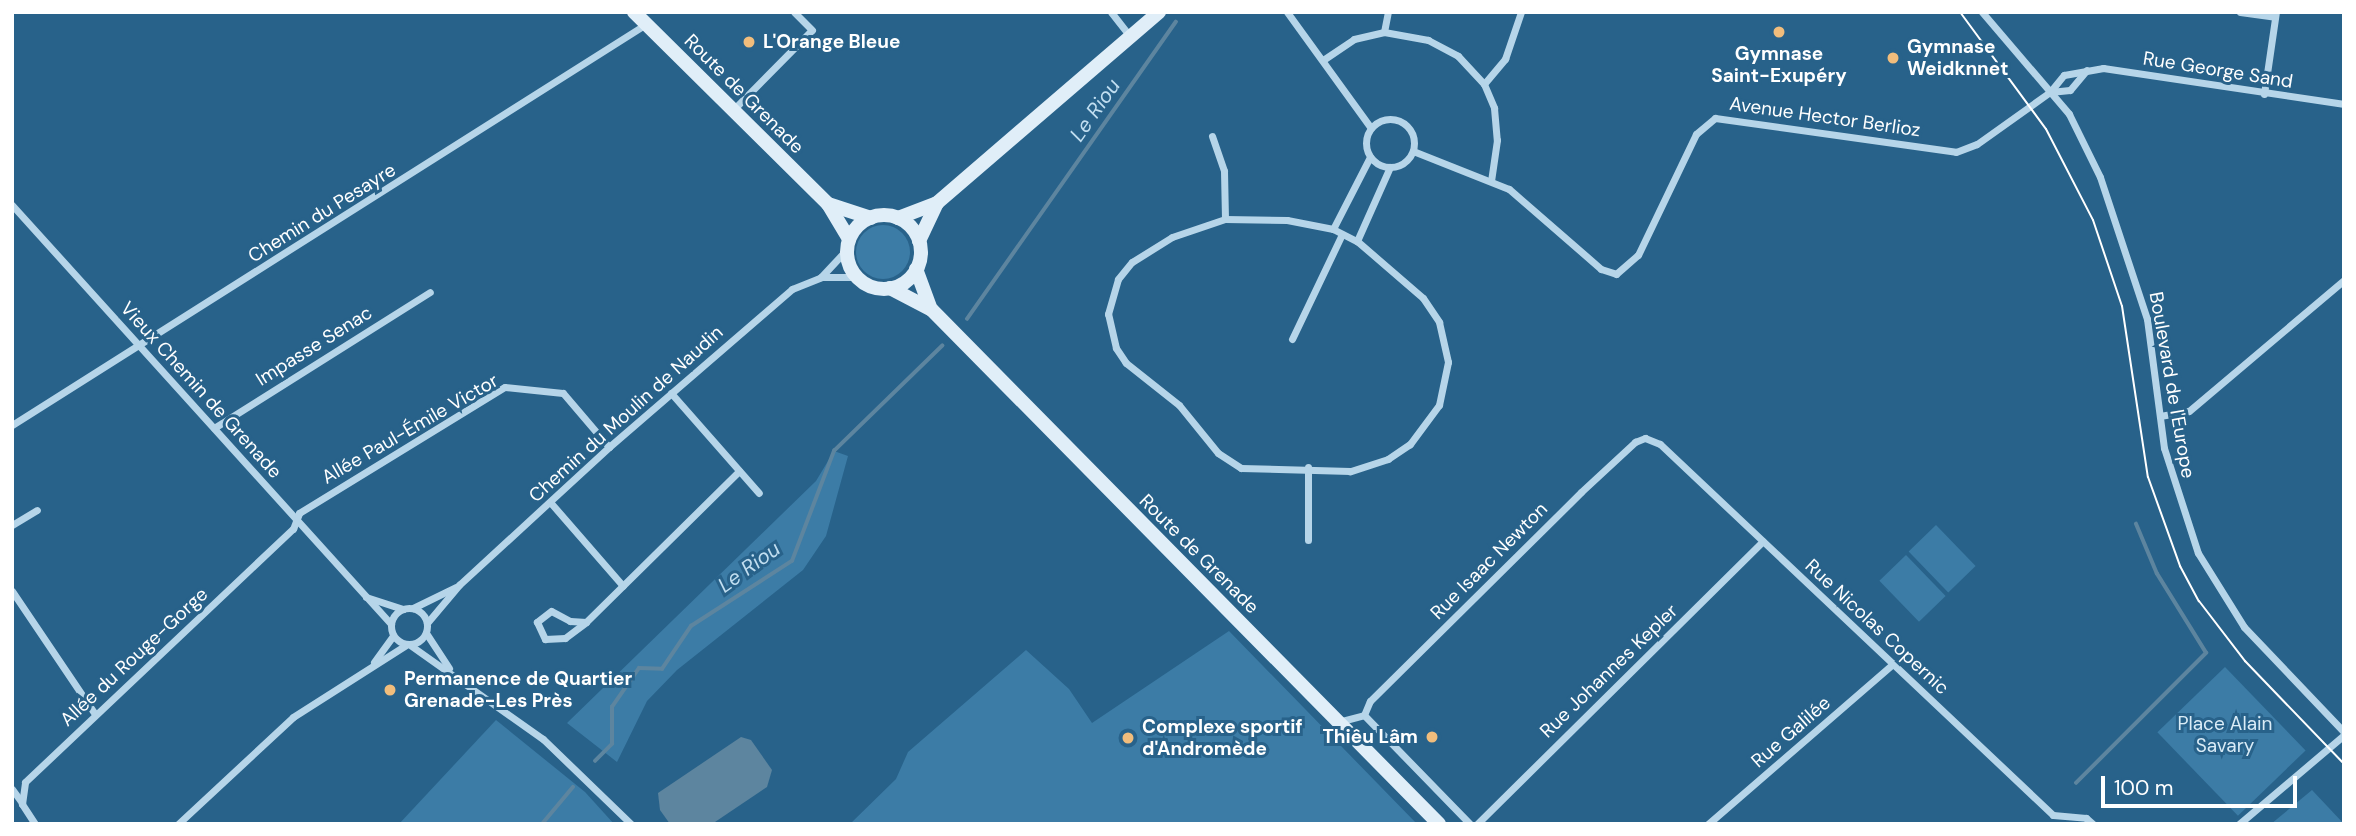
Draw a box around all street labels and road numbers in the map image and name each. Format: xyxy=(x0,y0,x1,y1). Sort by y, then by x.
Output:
street label: Route de Grenade xyxy=(680,30,808,158)
street label: Rue George Sand xyxy=(2141,47,2295,93)
street label: Avenue Hector Berlioz xyxy=(1728,92,1922,142)
street label: Chemin du Pesayre xyxy=(244,158,400,268)
street label: Boulevard de l'Europe xyxy=(2144,290,2200,480)
street label: Vieux Chemin de Grenade xyxy=(116,297,286,483)
street label: Impasse Senac xyxy=(252,301,376,391)
street label: Chemin du Moulin de Naudin xyxy=(524,321,728,507)
street label: Allée Paul-Émile Victor xyxy=(318,369,502,489)
street label: Route de Grenade xyxy=(1135,490,1263,618)
street label: Rue Isaac Newton xyxy=(1426,498,1552,624)
street label: Rue Nicolas Copernic xyxy=(1800,555,1954,699)
street label: Allée du Rouge-Gorge xyxy=(56,583,212,731)
street label: Rue Johannes Kepler xyxy=(1535,599,1683,743)
street label: Rue Galilée xyxy=(1747,691,1835,773)

